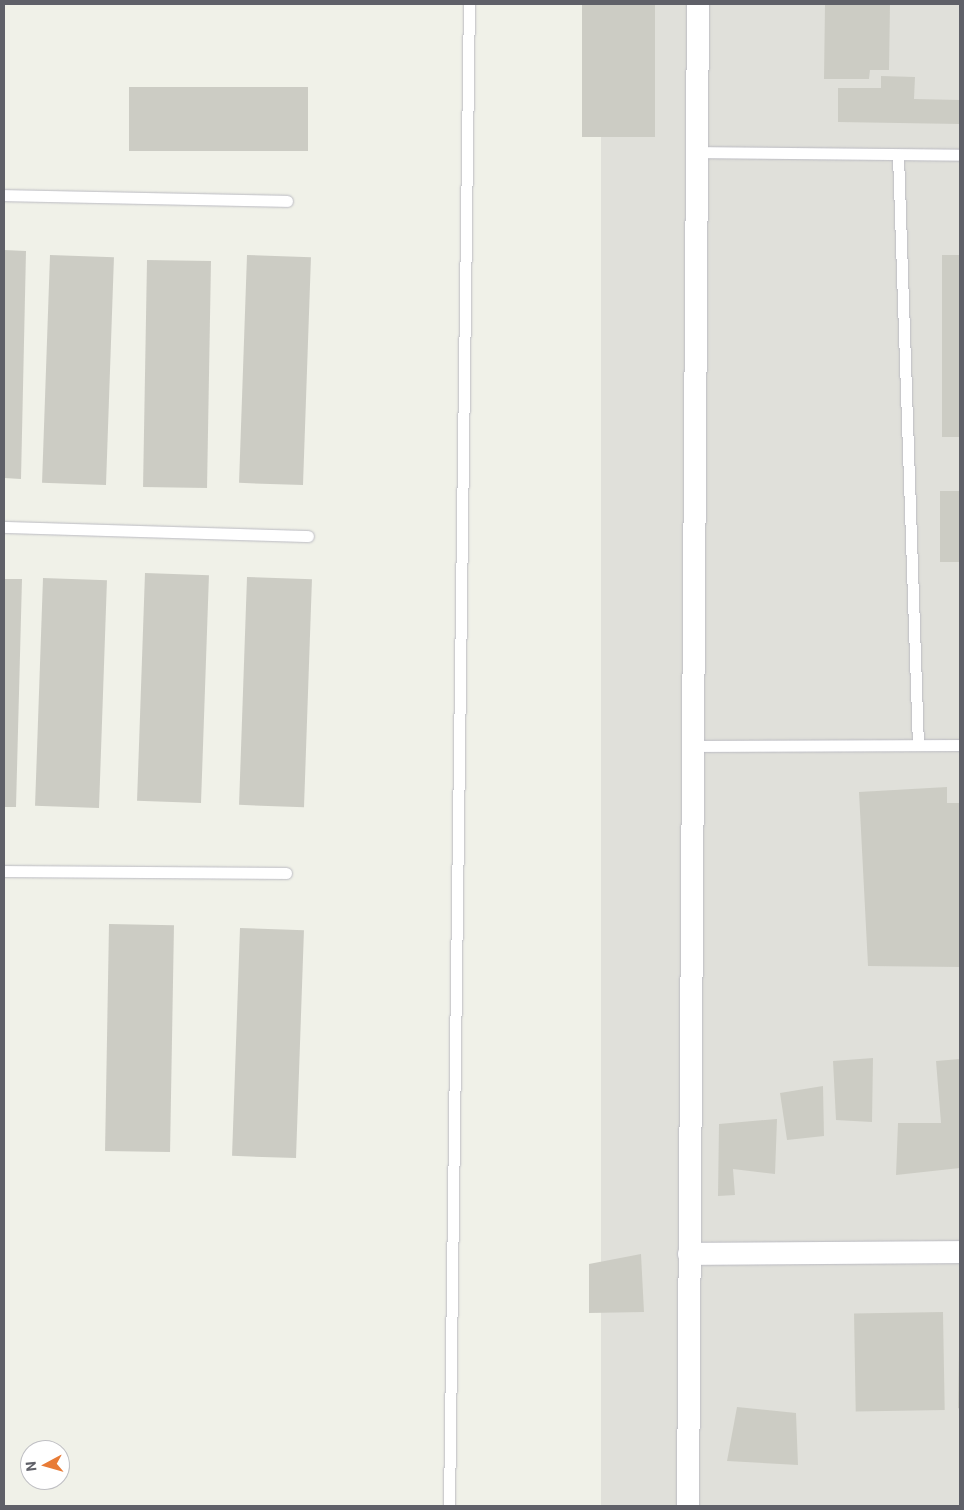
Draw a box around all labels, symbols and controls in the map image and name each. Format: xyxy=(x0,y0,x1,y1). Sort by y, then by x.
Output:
north arrow xyxy=(20,1440,70,1490)
text: N xyxy=(23,1461,40,1472)

